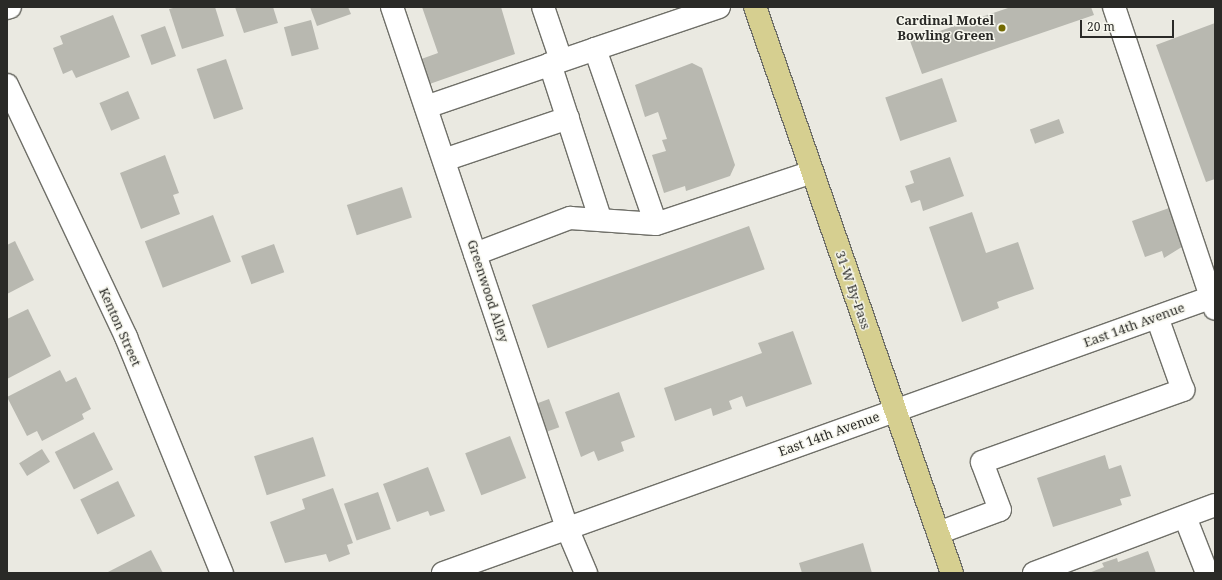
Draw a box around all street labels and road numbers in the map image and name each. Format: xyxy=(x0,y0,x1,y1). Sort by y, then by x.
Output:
street label: Greenwood Alley xyxy=(464,238,512,344)
street label: 31-W By-Pass xyxy=(832,249,874,331)
street label: Kenton Street xyxy=(96,285,144,369)
street label: East 14th Avenue xyxy=(1081,299,1187,351)
street label: East 14th Avenue xyxy=(776,408,882,460)

